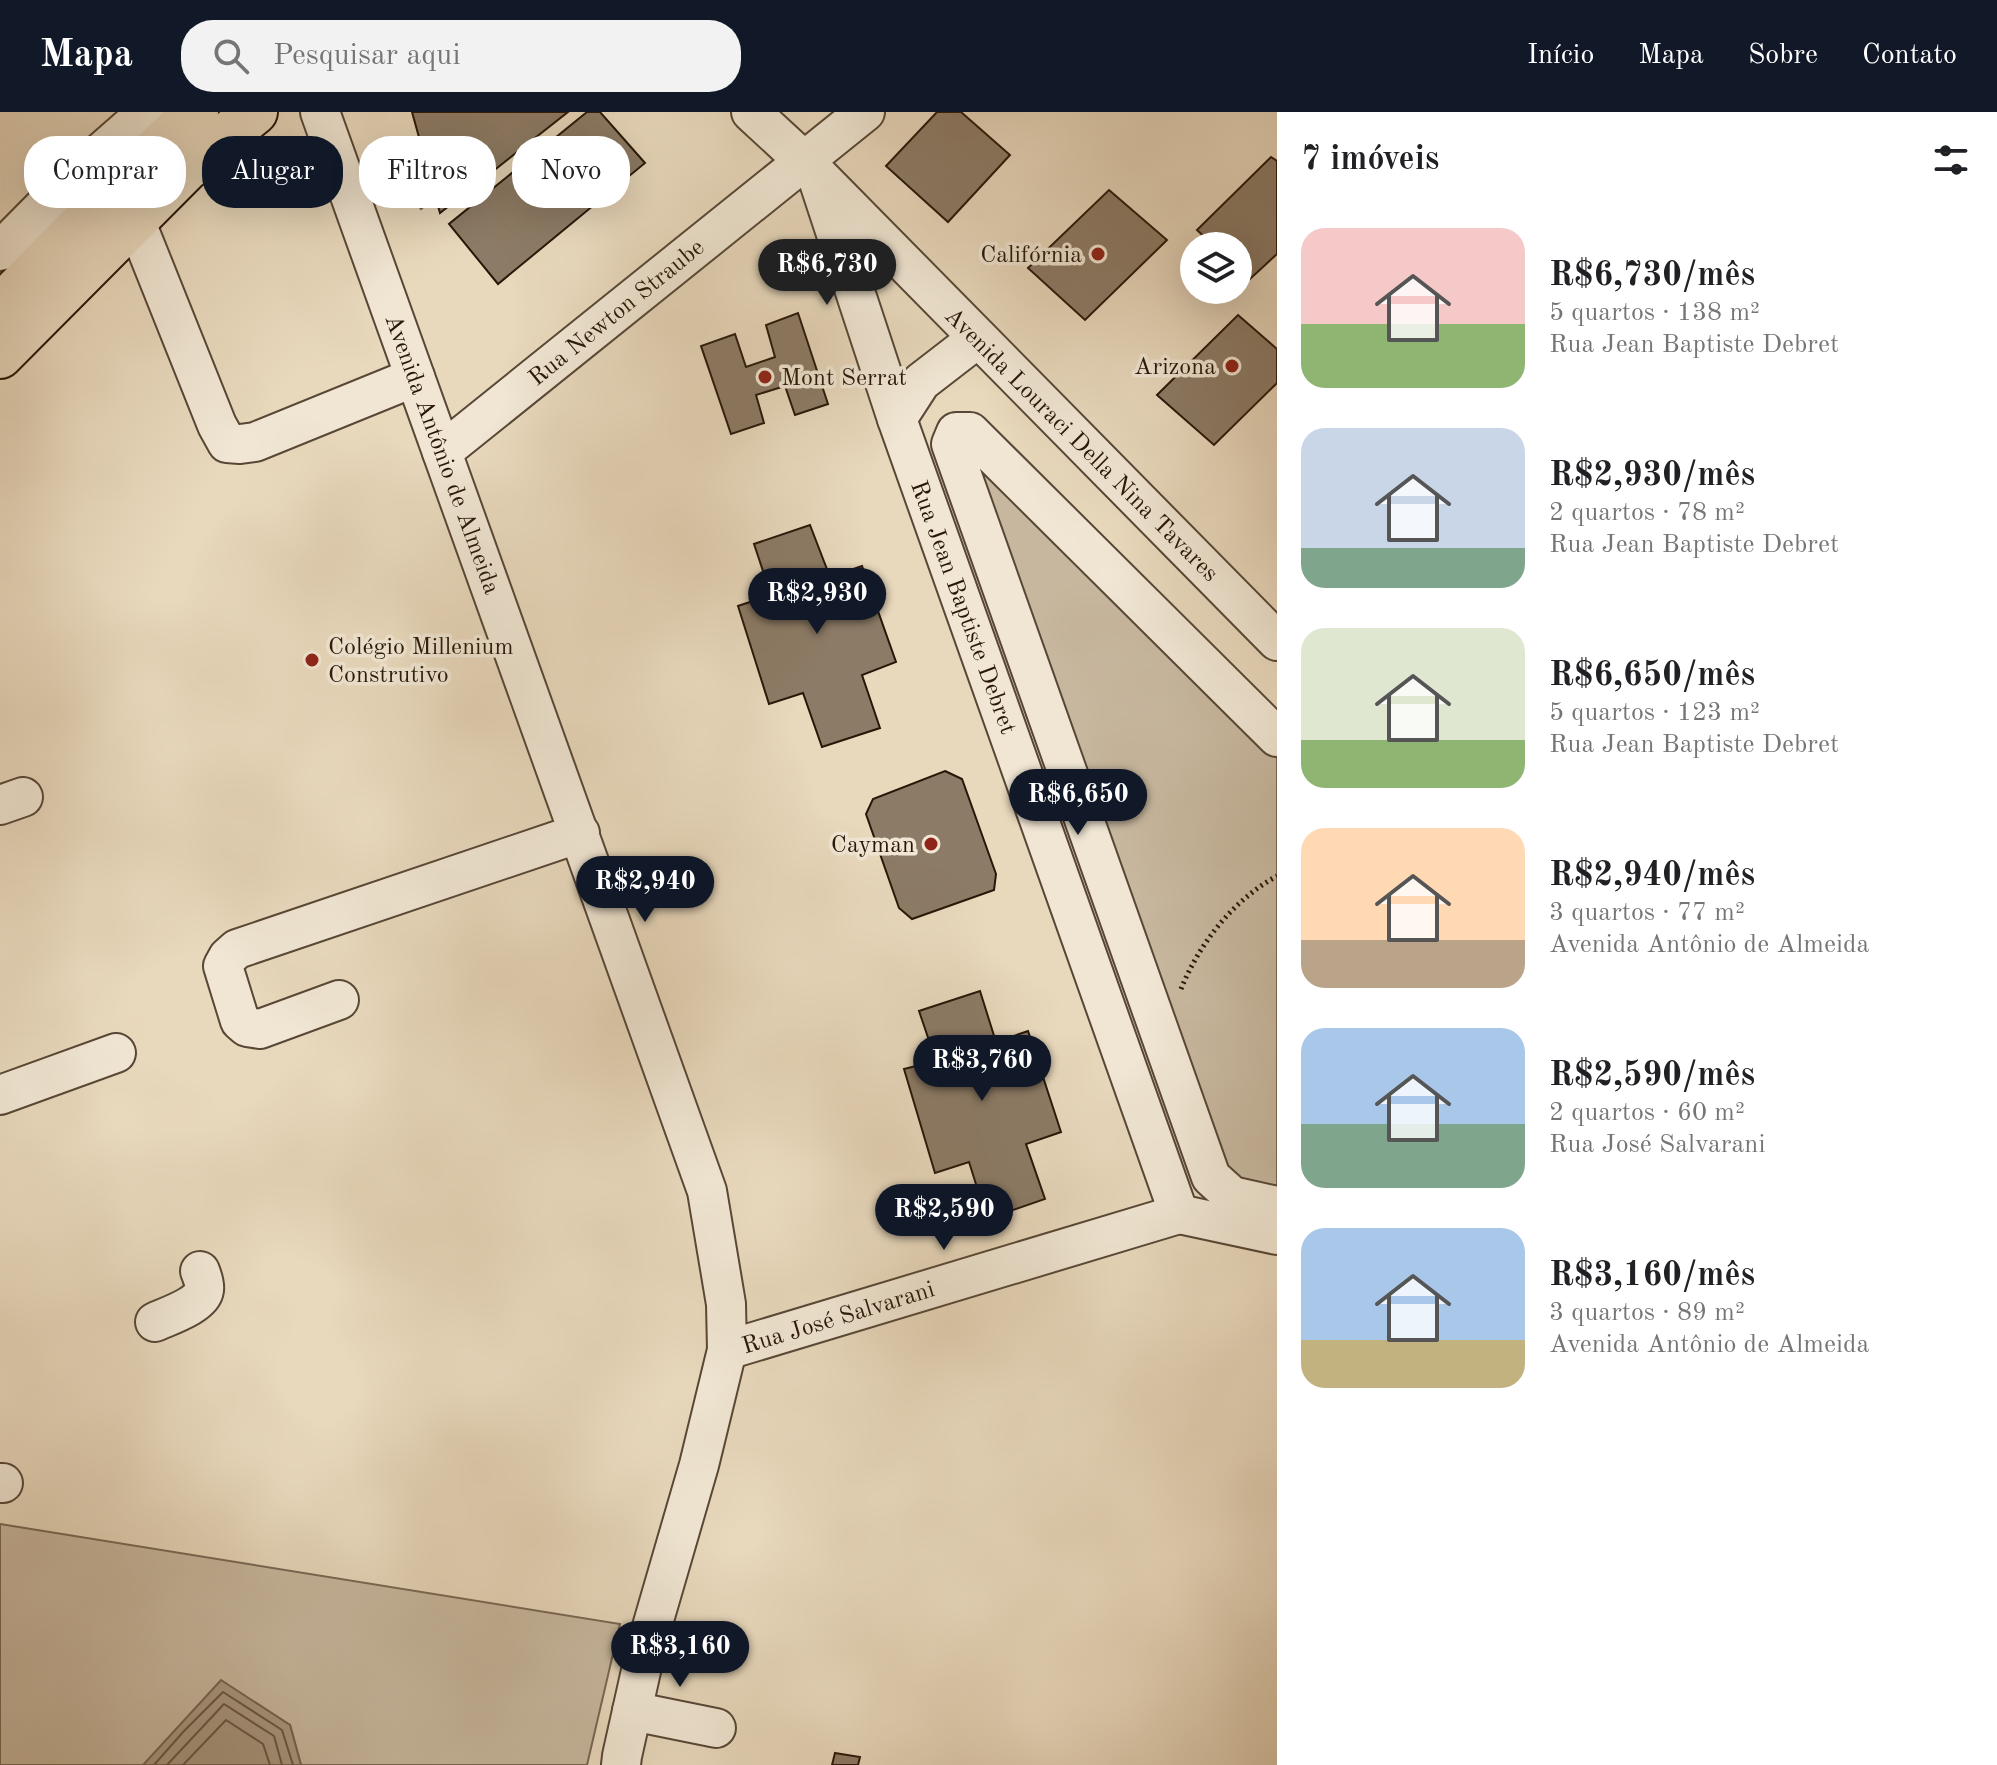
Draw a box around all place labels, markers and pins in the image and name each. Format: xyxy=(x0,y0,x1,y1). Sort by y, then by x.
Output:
pin: R$6,730 xyxy=(753,239,901,307)
place label: Califórnia xyxy=(980,244,1082,268)
marker: Califórnia xyxy=(1089,245,1107,263)
place label: Arizona xyxy=(1134,356,1216,380)
marker: Arizona xyxy=(1223,357,1241,375)
place label: Mont Serrat xyxy=(781,367,907,391)
marker: Mont Serrat xyxy=(756,368,774,386)
pin: R$2,930 xyxy=(743,568,891,636)
place label: Colégio Millenium Construtivo xyxy=(328,636,513,688)
marker: Colégio Millenium Construtivo xyxy=(303,651,321,669)
pin: R$6,650 xyxy=(1004,769,1152,837)
place label: Cayman xyxy=(831,834,915,858)
marker: Cayman xyxy=(922,835,940,853)
pin: R$2,940 xyxy=(571,856,719,924)
pin: R$3,760 xyxy=(908,1035,1056,1103)
pin: R$2,590 xyxy=(870,1184,1018,1252)
pin: R$3,160 xyxy=(606,1621,754,1689)

